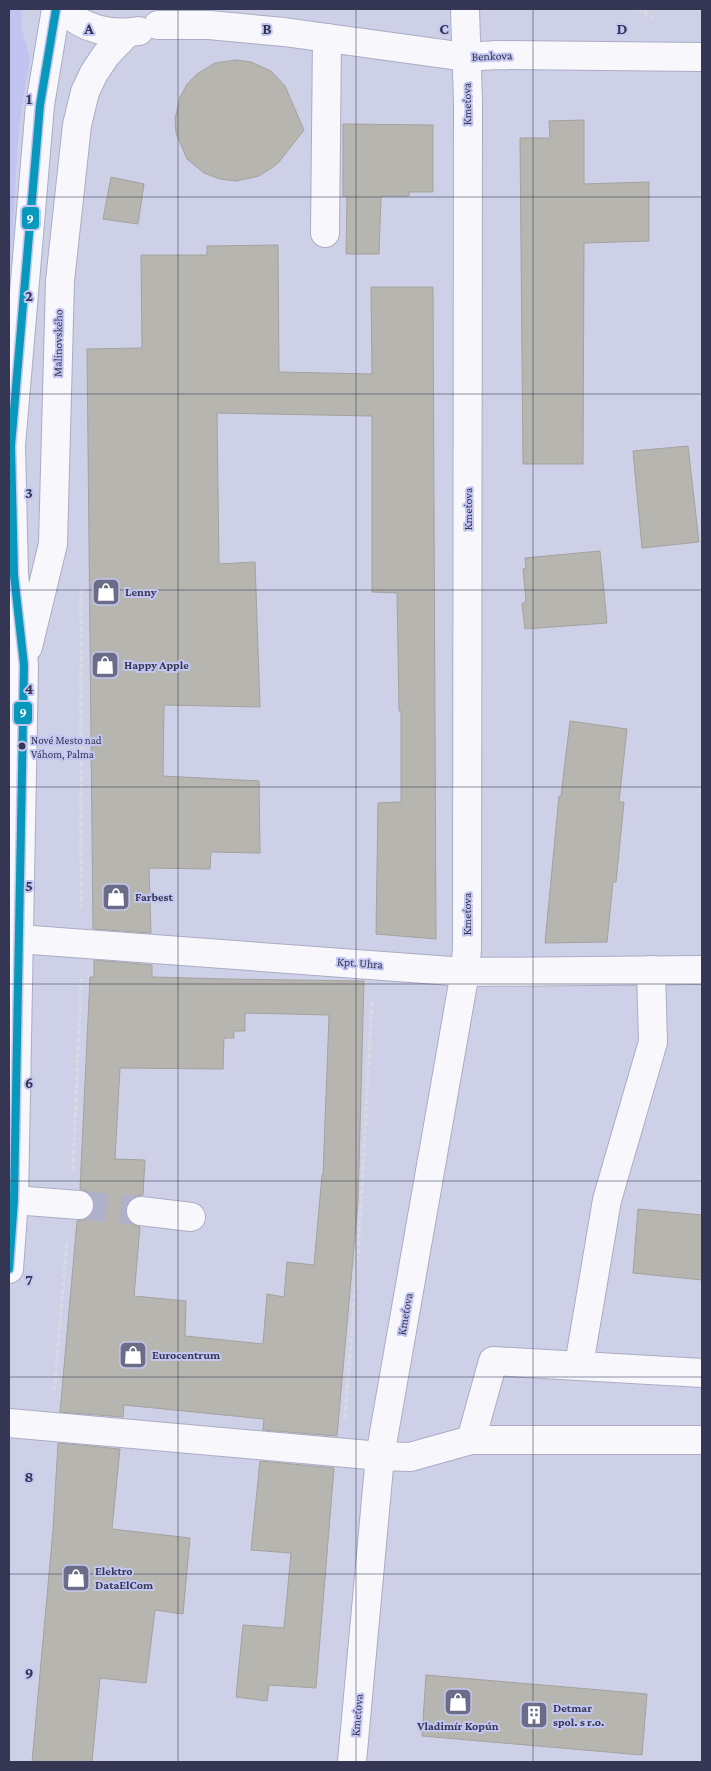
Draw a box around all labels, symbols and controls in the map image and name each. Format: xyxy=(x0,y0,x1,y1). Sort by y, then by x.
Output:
text: A xyxy=(83,20,94,37)
text: B xyxy=(262,20,272,37)
text: C xyxy=(439,20,449,37)
text: D xyxy=(616,20,628,37)
street label: Benkova xyxy=(471,48,513,64)
street label: Kmeťova xyxy=(460,82,474,125)
text: 1 xyxy=(26,90,32,107)
line badge: 9 xyxy=(21,206,40,230)
text: 9 xyxy=(26,210,34,226)
text: 2 xyxy=(25,287,33,304)
street label: Malinovského xyxy=(50,309,66,377)
text: 3 xyxy=(25,484,33,501)
street label: Kmeťova xyxy=(461,487,475,530)
shop icon: Lenny xyxy=(91,577,121,607)
place label: Lenny xyxy=(125,585,157,599)
shop icon: Happy Apple xyxy=(90,650,120,680)
place label: Happy Apple xyxy=(124,658,189,672)
text: 4 xyxy=(25,680,34,697)
line badge: 9 xyxy=(13,701,33,725)
text: 9 xyxy=(19,704,27,720)
place label: Nové Mesto nad Váhom, Palma xyxy=(31,734,102,761)
marker: Nové Mesto nad Váhom, Palma xyxy=(17,741,27,751)
text: 5 xyxy=(25,877,33,894)
shop icon: Farbest xyxy=(101,882,131,912)
place label: Farbest xyxy=(135,890,173,904)
street label: Kmeťova xyxy=(460,892,474,935)
street label: Kpt. Uhra xyxy=(337,954,384,972)
text: 6 xyxy=(25,1074,33,1091)
text: 7 xyxy=(25,1271,33,1288)
street label: Kmeťova xyxy=(394,1291,416,1336)
shop icon: Eurocentrum xyxy=(118,1340,148,1370)
place label: Eurocentrum xyxy=(152,1348,221,1362)
text: 8 xyxy=(24,1468,34,1485)
shop icon: Elektro DataElCom xyxy=(61,1563,91,1593)
place label: Elektro DataElCom xyxy=(95,1564,154,1592)
text: 9 xyxy=(25,1664,33,1681)
shop icon: Vladimír Kopún xyxy=(443,1687,473,1717)
street label: Kmeťova xyxy=(348,1693,366,1737)
building icon: Detmar spol. s r.o. xyxy=(519,1700,549,1730)
place label: Detmar spol. s r.o. xyxy=(553,1701,604,1729)
place label: Vladimír Kopún xyxy=(416,1719,499,1733)

